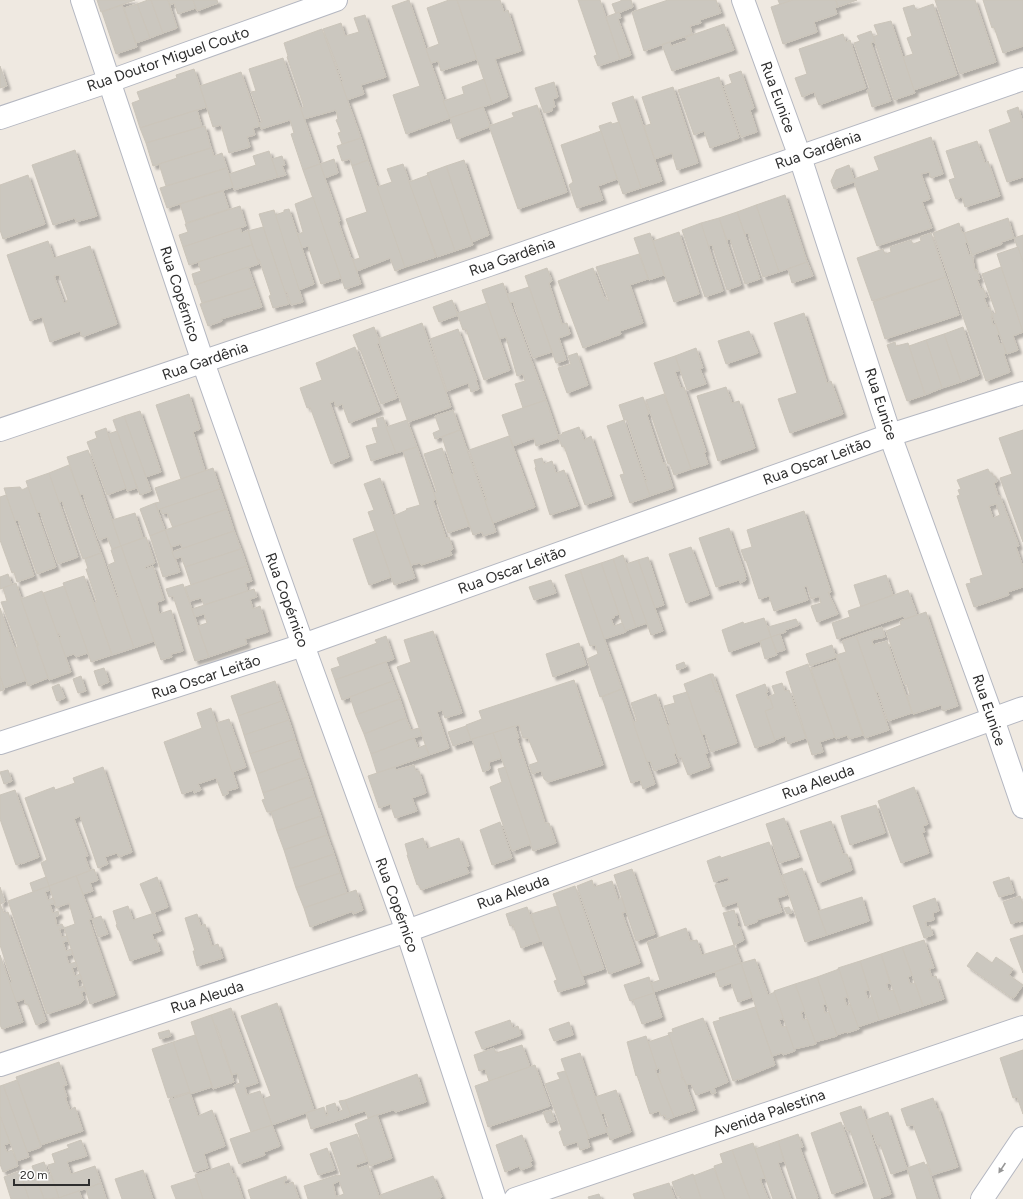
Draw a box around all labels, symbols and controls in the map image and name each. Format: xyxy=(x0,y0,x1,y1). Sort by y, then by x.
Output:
street label: Rua Doutor Miguel Couto xyxy=(85,23,252,95)
street label: Rua Eunice xyxy=(757,59,799,135)
street label: Rua Gardênia xyxy=(773,127,863,173)
street label: Rua Gardênia xyxy=(467,234,557,280)
street label: Rua Copérnico xyxy=(156,244,204,344)
street label: Rua Gardênia xyxy=(160,338,250,384)
street label: Rua Eunice xyxy=(861,366,901,442)
street label: Rua Oscar Leitão xyxy=(760,433,874,489)
street label: Rua Oscar Leitão xyxy=(455,542,569,598)
street label: Rua Copérnico xyxy=(262,550,313,650)
street label: Rua Oscar Leitão xyxy=(149,651,263,703)
street label: Rua Eunice xyxy=(968,672,1010,748)
street label: Rua Aleuda xyxy=(779,761,857,803)
street label: Rua Copérnico xyxy=(372,855,423,955)
street label: Rua Aleuda xyxy=(474,871,552,913)
street label: Rua Aleuda xyxy=(168,977,246,1017)
street label: Avenida Palestina xyxy=(710,1085,828,1141)
scale bar xyxy=(14,1161,89,1187)
one-way arrow xyxy=(999,1163,1006,1174)
text: 20 m xyxy=(20,1168,48,1182)

